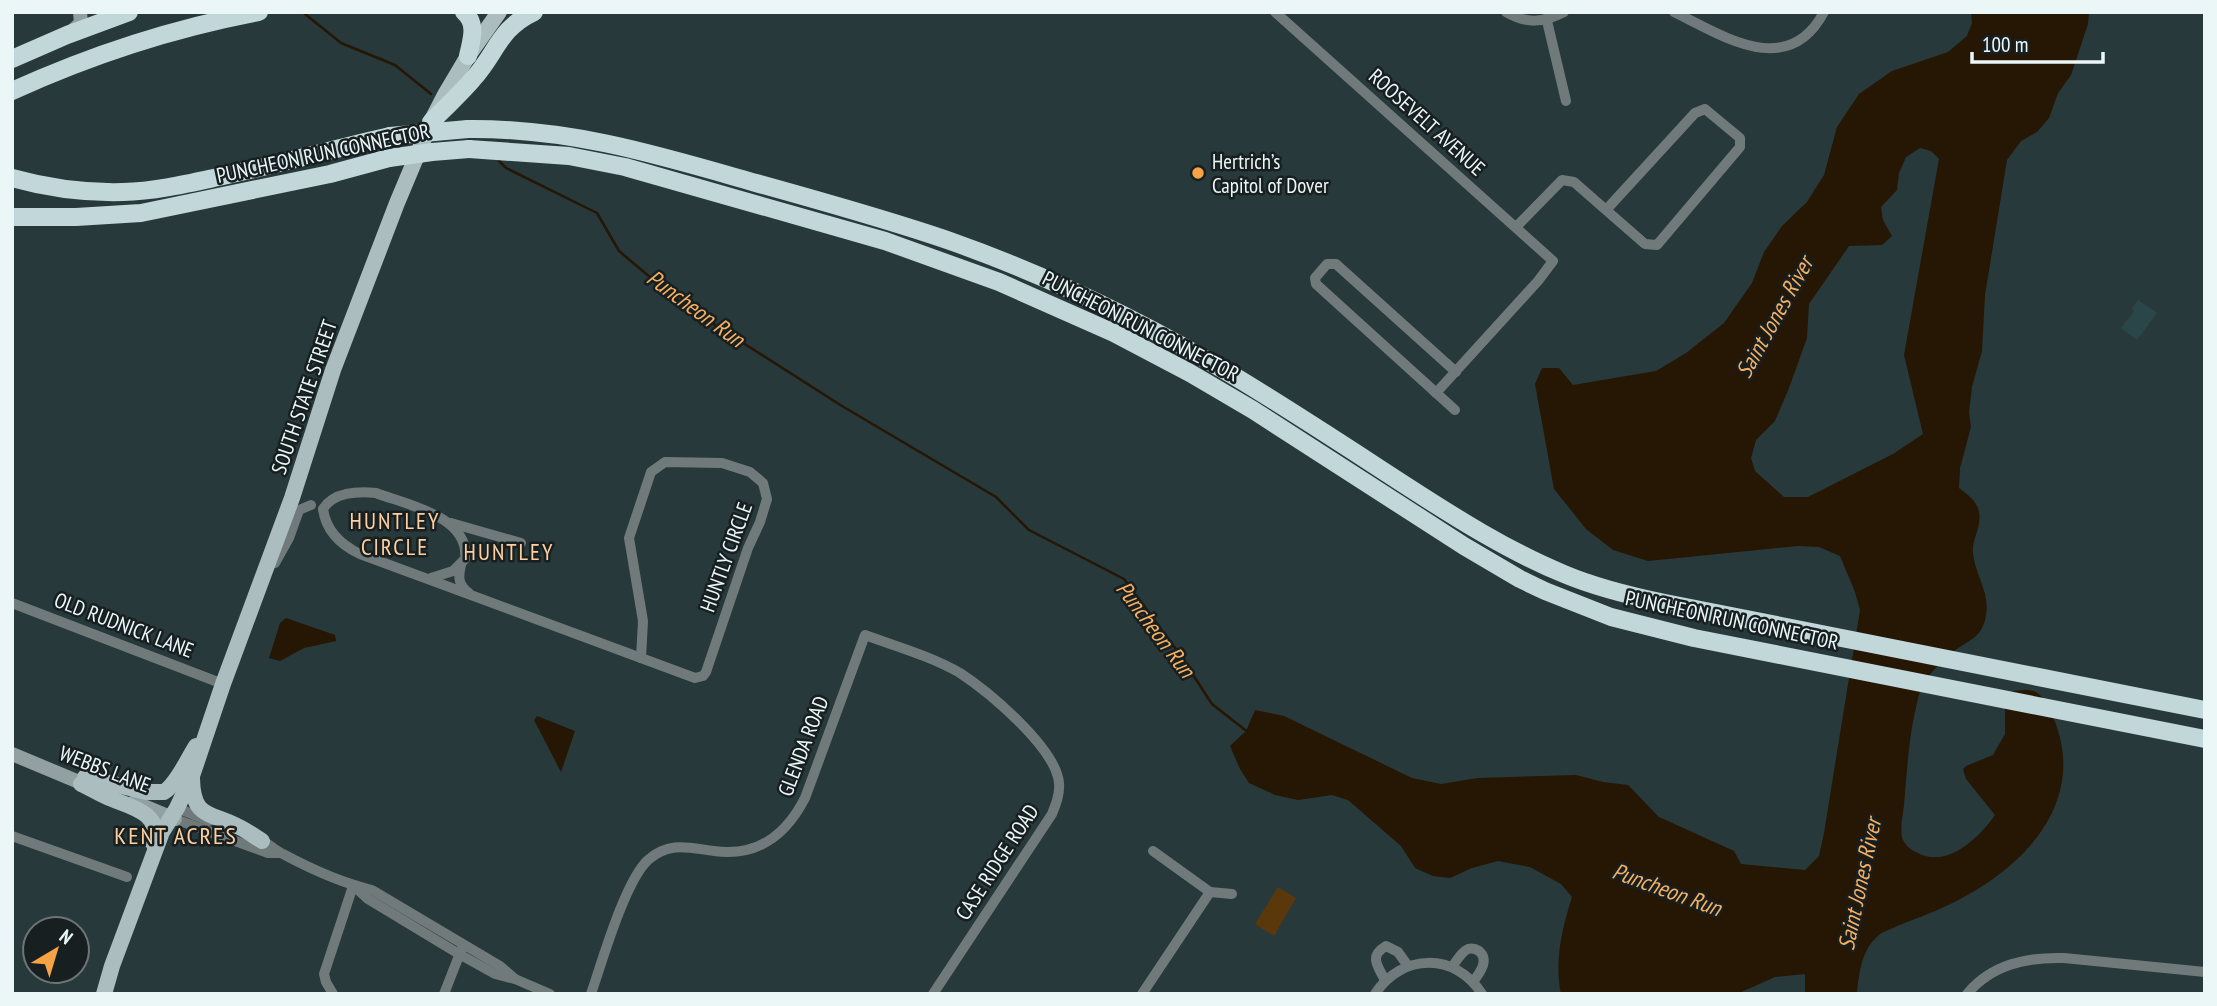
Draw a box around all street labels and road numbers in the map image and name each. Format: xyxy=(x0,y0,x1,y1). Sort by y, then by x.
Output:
street label: ROOSEVELT AVENUE xyxy=(1363,63,1491,181)
street label: PUNCHEON RUN CONNECTOR xyxy=(214,117,432,189)
street label: PUNCHEON RUN CONNECTOR xyxy=(1038,265,1244,387)
street label: SOUTH STATE STREET xyxy=(265,316,343,478)
street label: HUNTLY CIRCLE xyxy=(694,498,758,616)
street label: PUNCHEON RUN CONNECTOR xyxy=(1623,584,1841,656)
street label: OLD RUDNICK LANE xyxy=(51,586,197,664)
street label: GLENDA ROAD xyxy=(772,692,834,800)
street label: WEBBS LANE xyxy=(56,739,154,799)
street label: CASE RIDGE ROAD xyxy=(950,799,1044,925)

